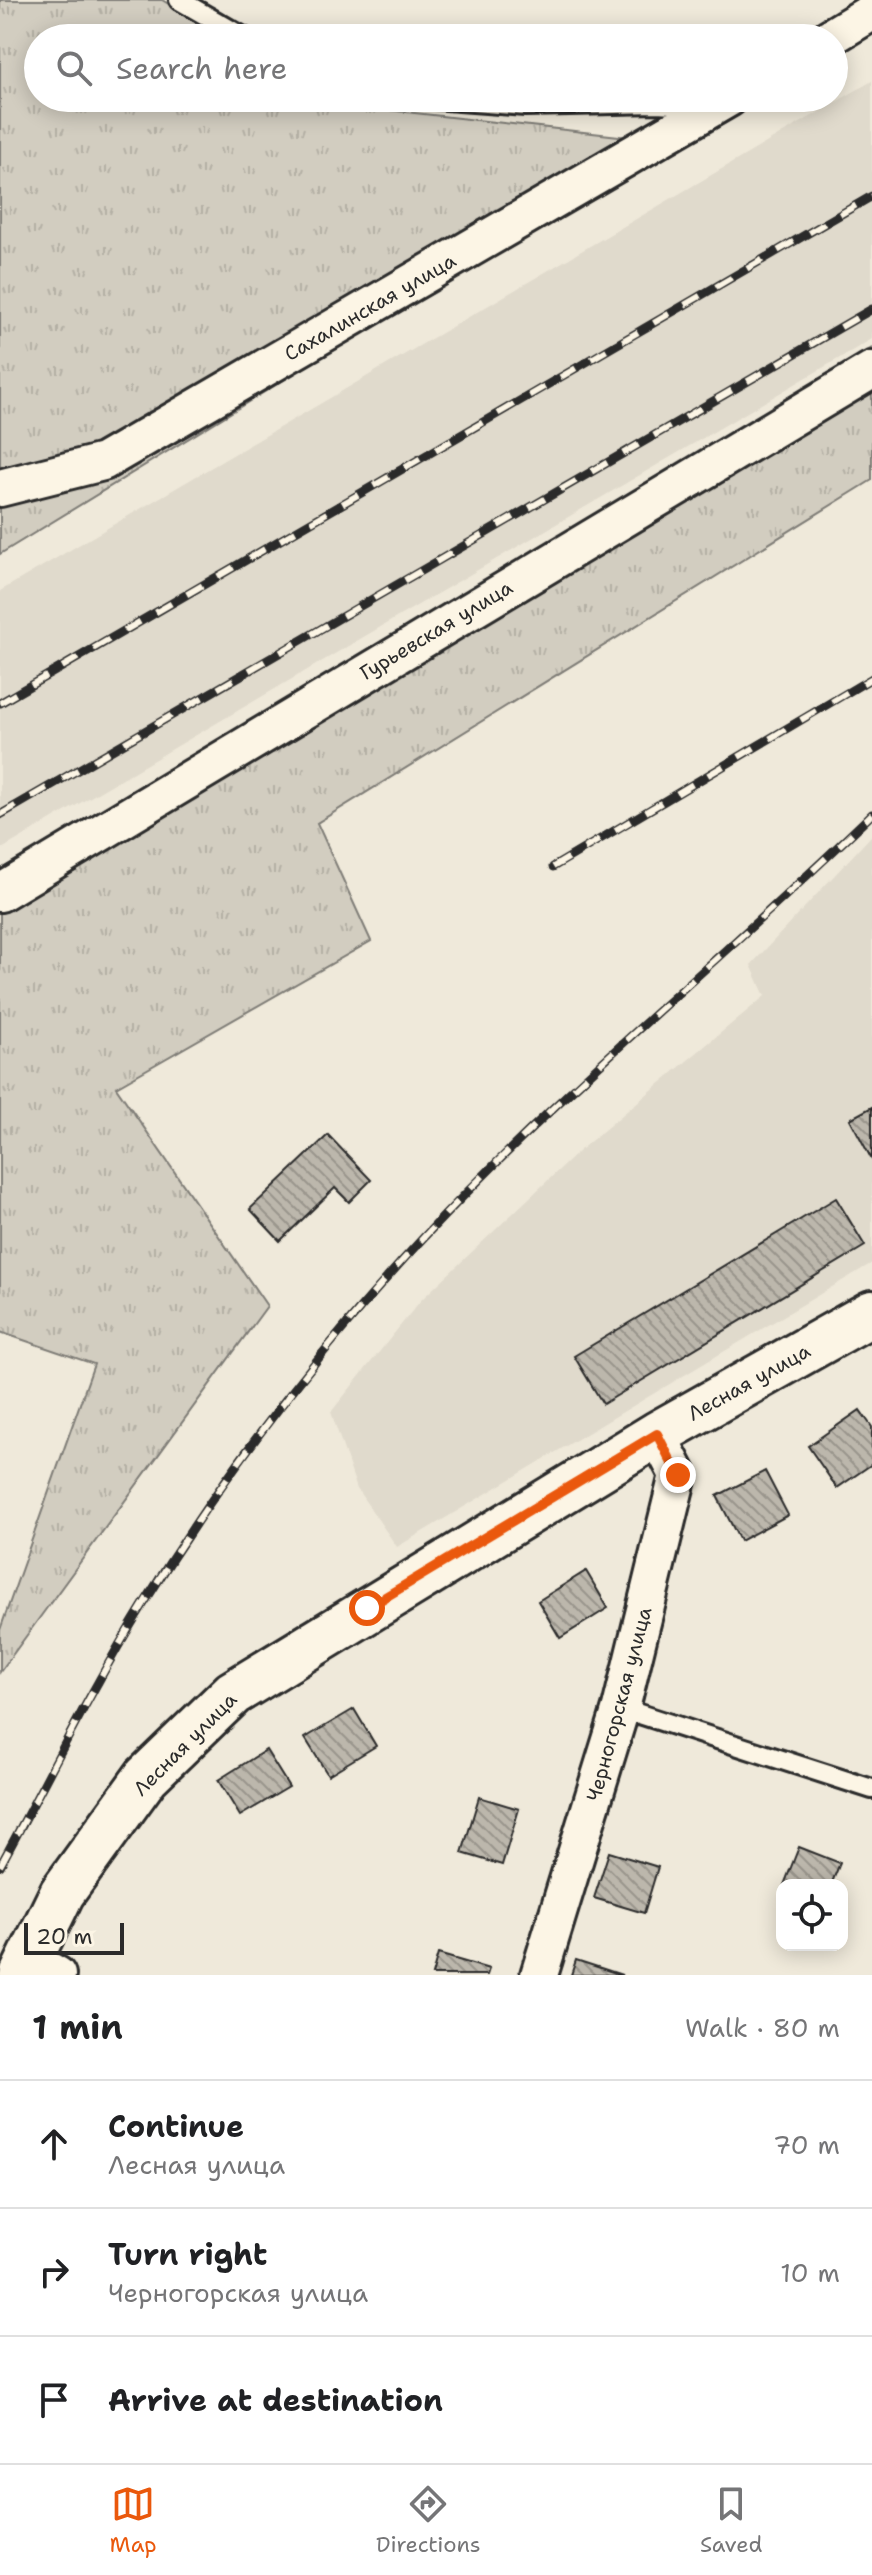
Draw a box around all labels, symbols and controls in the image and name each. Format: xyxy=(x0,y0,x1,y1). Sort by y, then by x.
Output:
search box xyxy=(24,24,848,112)
icon: search xyxy=(52,46,96,90)
text: Search here xyxy=(116,48,287,89)
street label: Сахалинская улица xyxy=(280,247,461,367)
street label: Гурьевская улица xyxy=(355,574,518,686)
street label: Лесная улица xyxy=(683,1337,815,1426)
route end xyxy=(660,1457,696,1493)
route start xyxy=(349,1590,385,1626)
street label: Черногорская улица xyxy=(581,1603,658,1804)
street label: Лесная улица xyxy=(128,1686,243,1801)
map controls xyxy=(776,1879,848,1951)
button: locate xyxy=(776,1879,848,1951)
scale bar xyxy=(24,1919,124,1955)
text: 20 m xyxy=(36,1922,93,1951)
text: 1 min xyxy=(32,2004,123,2050)
text: Walk · 80 m xyxy=(685,2010,840,2045)
text: Continue xyxy=(108,2106,244,2147)
icon: ahead xyxy=(32,2122,76,2166)
text: 70 m xyxy=(773,2127,840,2162)
text: Лесная улица xyxy=(108,2147,285,2182)
text: Turn right xyxy=(108,2234,267,2275)
icon: right xyxy=(32,2250,76,2294)
text: 10 m xyxy=(780,2255,840,2290)
text: Черногорская улица xyxy=(108,2275,368,2310)
icon: arrive xyxy=(32,2378,76,2422)
text: Arrive at destination xyxy=(108,2380,443,2421)
tab: Map xyxy=(110,2482,157,2559)
tab: Directions xyxy=(376,2482,481,2559)
tab: Saved xyxy=(700,2482,762,2559)

